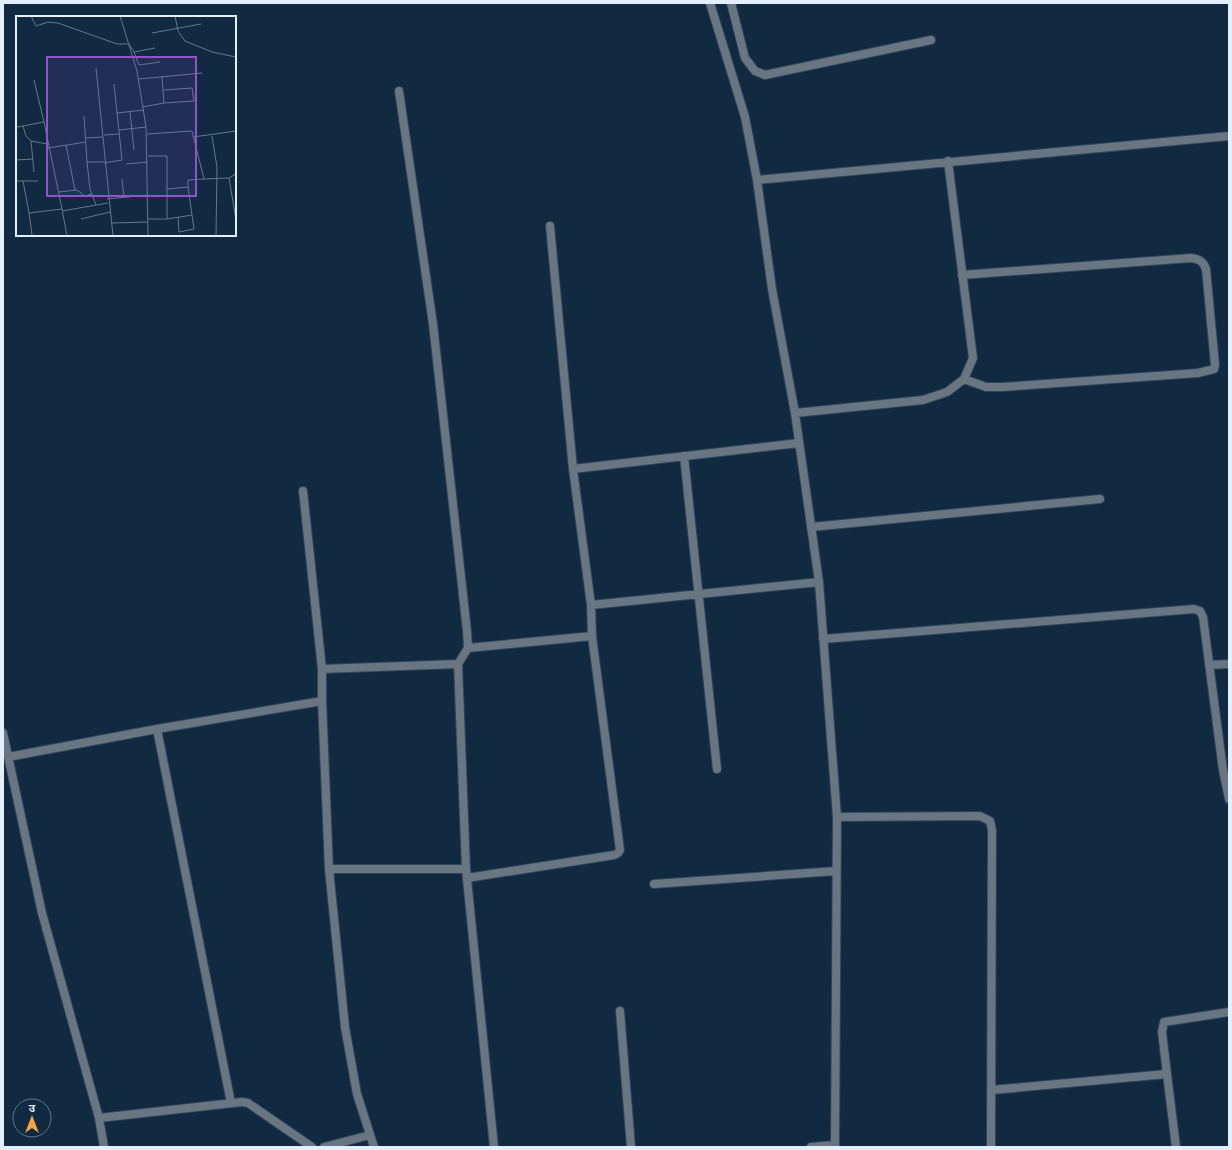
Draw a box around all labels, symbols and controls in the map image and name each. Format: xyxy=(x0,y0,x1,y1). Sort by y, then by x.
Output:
inset map xyxy=(16,16,236,236)
north arrow xyxy=(12,1098,52,1138)
text: उ xyxy=(29,1101,36,1115)

